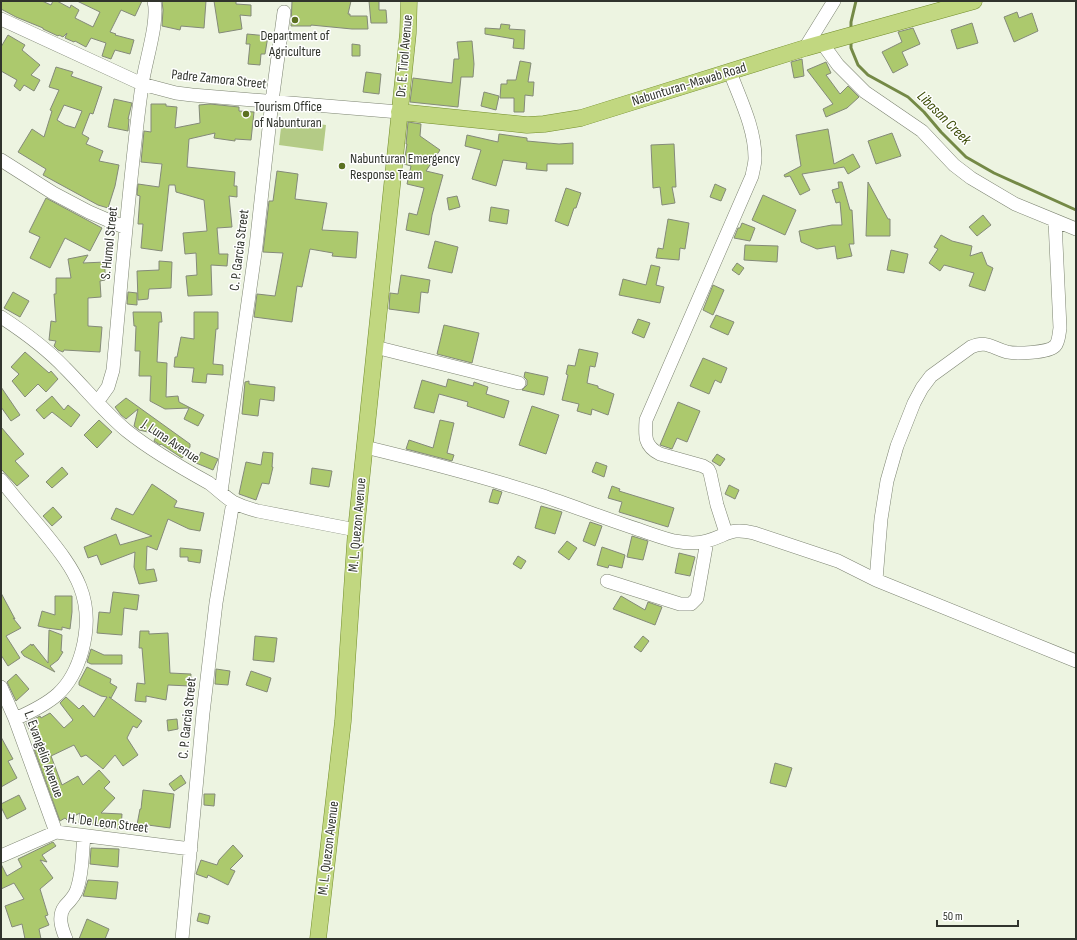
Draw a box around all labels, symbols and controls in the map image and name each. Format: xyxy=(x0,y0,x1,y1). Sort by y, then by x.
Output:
street label: Dr. E. Tirol Avenue xyxy=(392,14,416,98)
marker: Department of Agriculture xyxy=(290,15,300,25)
place label: Department of Agriculture xyxy=(260,27,331,60)
street label: Nabunturan-Mawab Road xyxy=(630,58,748,109)
street label: Padre Zamora Street xyxy=(171,66,267,92)
water label: Libasan Creek xyxy=(913,87,975,149)
place label: Tourism Office of Nabunturan xyxy=(254,98,322,131)
marker: Tourism Office of Nabunturan xyxy=(241,109,251,119)
place label: Nabunturan Emergency Response Team xyxy=(350,150,460,183)
marker: Nabunturan Emergency Response Team xyxy=(337,161,347,171)
street label: S. Humol Street xyxy=(97,206,121,280)
street label: C. P. Garcia Street xyxy=(226,208,252,292)
street label: J. Luna Avenue xyxy=(138,415,203,467)
street label: M. L. Quezon Avenue xyxy=(344,477,370,573)
street label: C. P. Garcia Street xyxy=(174,676,200,760)
street label: L. Evangelio Avenue xyxy=(20,708,68,800)
street label: M. L. Quezon Avenue xyxy=(314,800,342,896)
street label: H. De Leon Street xyxy=(67,810,149,836)
scale bar xyxy=(937,902,1018,928)
text: 50 m xyxy=(943,909,963,924)

